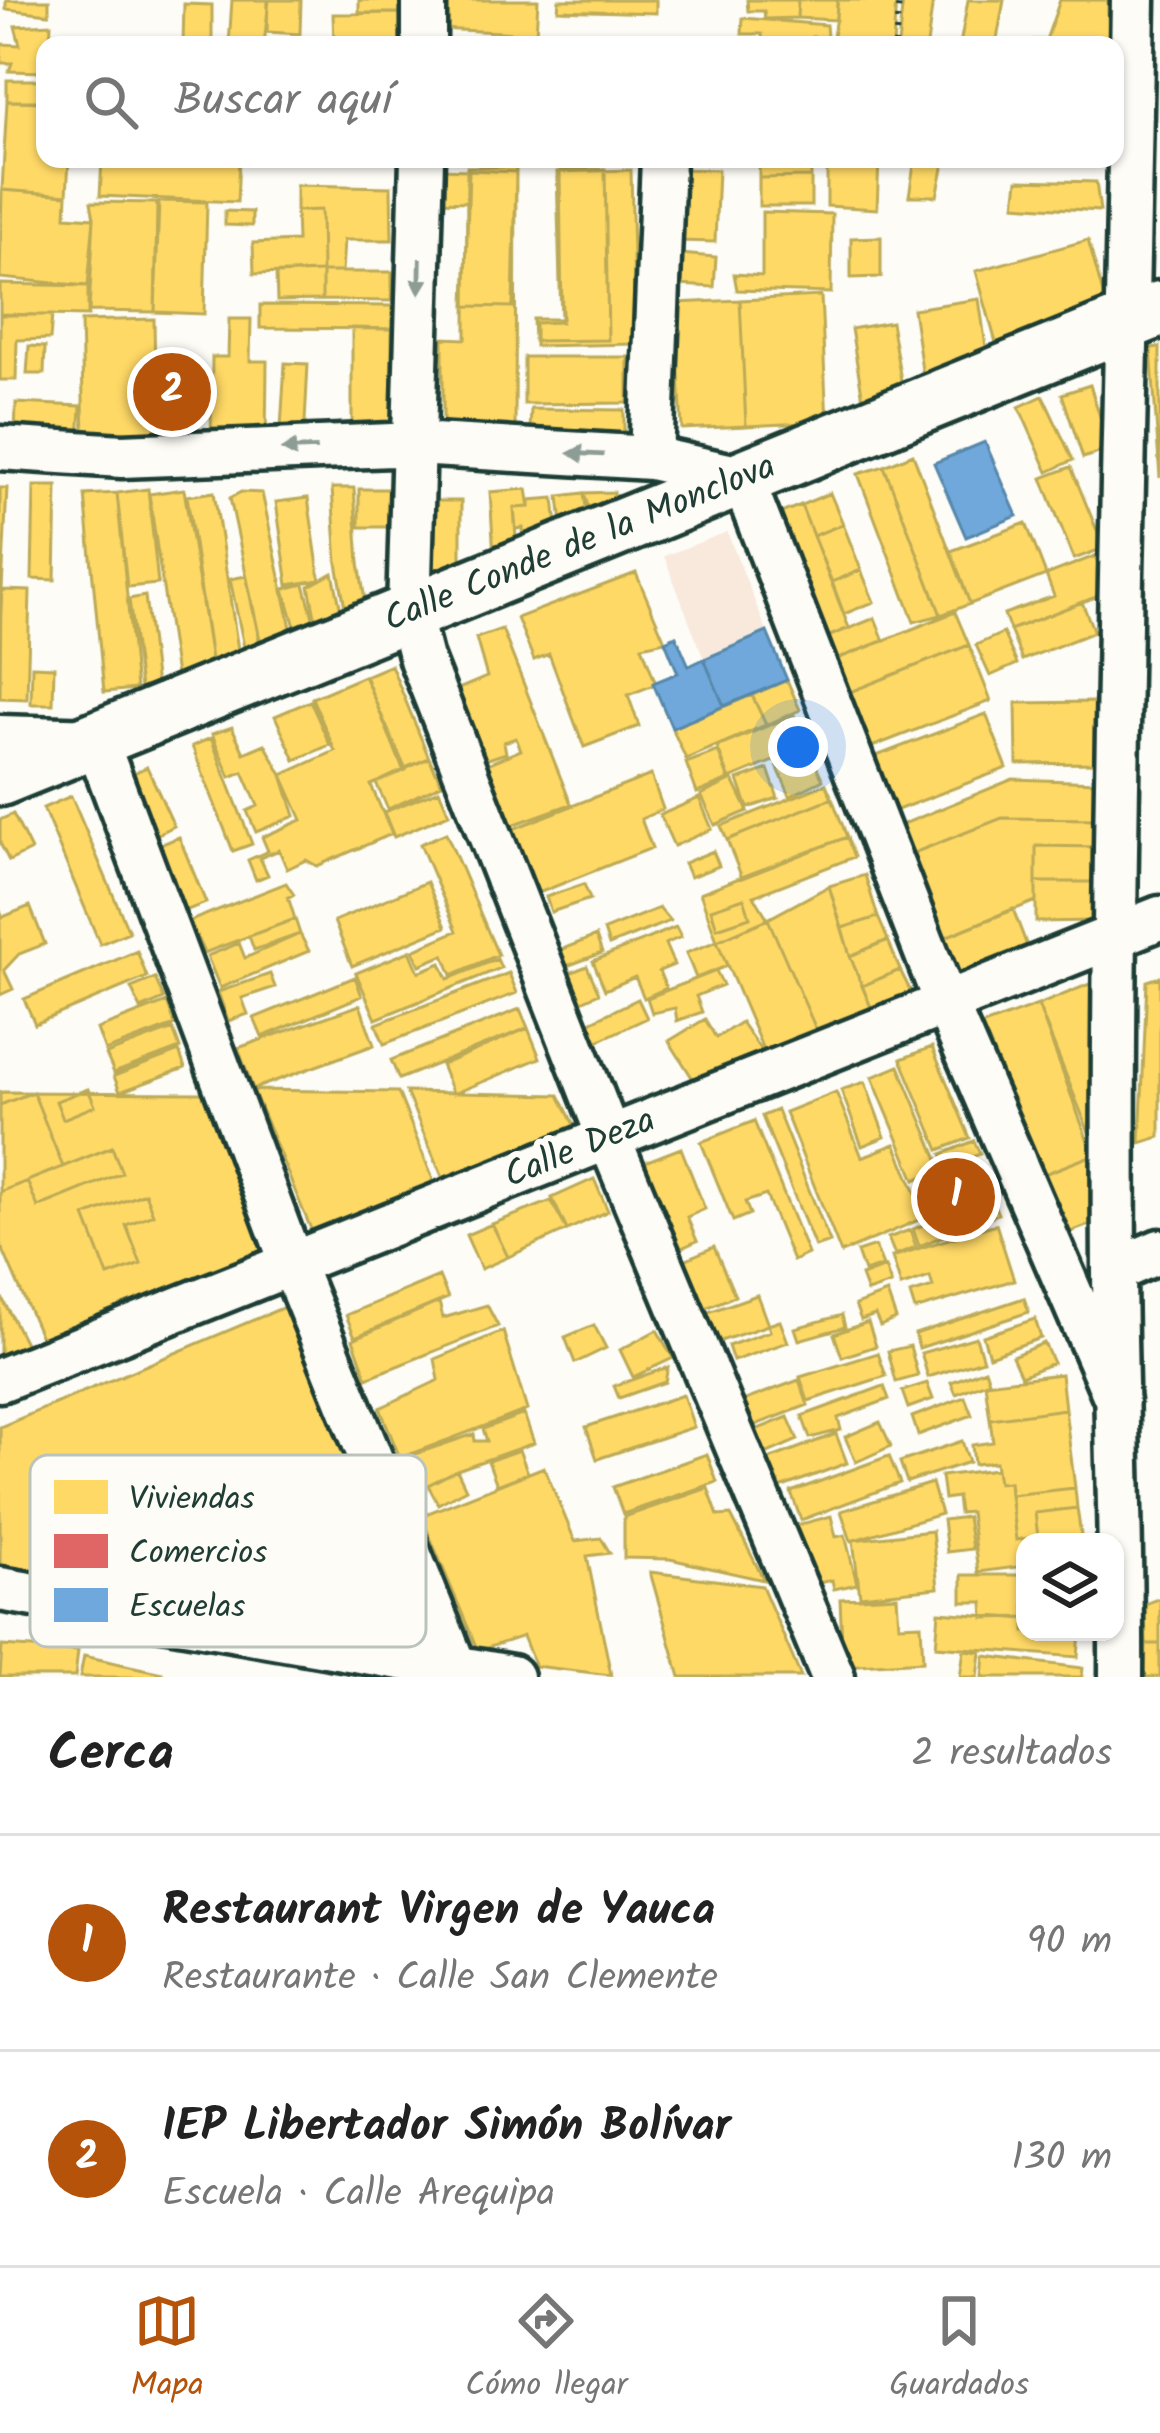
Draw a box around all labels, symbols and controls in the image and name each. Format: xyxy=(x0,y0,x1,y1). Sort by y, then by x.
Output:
search box xyxy=(36,36,1124,168)
text: Buscar aquí xyxy=(174,66,392,138)
icon: search xyxy=(78,69,144,135)
one-way arrow xyxy=(410,258,429,296)
pin: 2 xyxy=(133,347,211,437)
street label: Calle Conde de la Monclova xyxy=(375,439,785,649)
one-way arrow xyxy=(279,440,317,459)
one-way arrow xyxy=(566,444,604,463)
your location xyxy=(768,717,828,777)
street label: Calle Deza xyxy=(496,1093,664,1205)
pin: 1 xyxy=(917,1152,995,1242)
legend xyxy=(30,1455,426,1647)
text: Viviendas xyxy=(129,1474,255,1527)
text: Comercios xyxy=(129,1528,267,1581)
map controls xyxy=(1016,1533,1124,1641)
button: layers xyxy=(1016,1533,1124,1641)
text: Escuelas xyxy=(129,1582,245,1635)
text: Cerca xyxy=(48,1715,174,1796)
text: 2 resultados xyxy=(911,1724,1112,1786)
text: Restaurant Virgen de Yauca xyxy=(162,1876,715,1948)
text: 1 xyxy=(81,1912,93,1974)
text: 90 m xyxy=(1027,1912,1112,1974)
text: Restaurante · Calle San Clemente xyxy=(162,1948,718,2010)
text: IEP Libertador Simón Bolívar xyxy=(162,2092,731,2164)
text: 2 xyxy=(76,2128,98,2190)
text: 130 m xyxy=(1011,2128,1112,2190)
text: Escuela · Calle Arequipa xyxy=(162,2164,555,2226)
tab: Mapa xyxy=(131,2288,204,2413)
tab: Cómo llegar xyxy=(465,2288,628,2413)
tab: Guardados xyxy=(889,2288,1029,2413)

